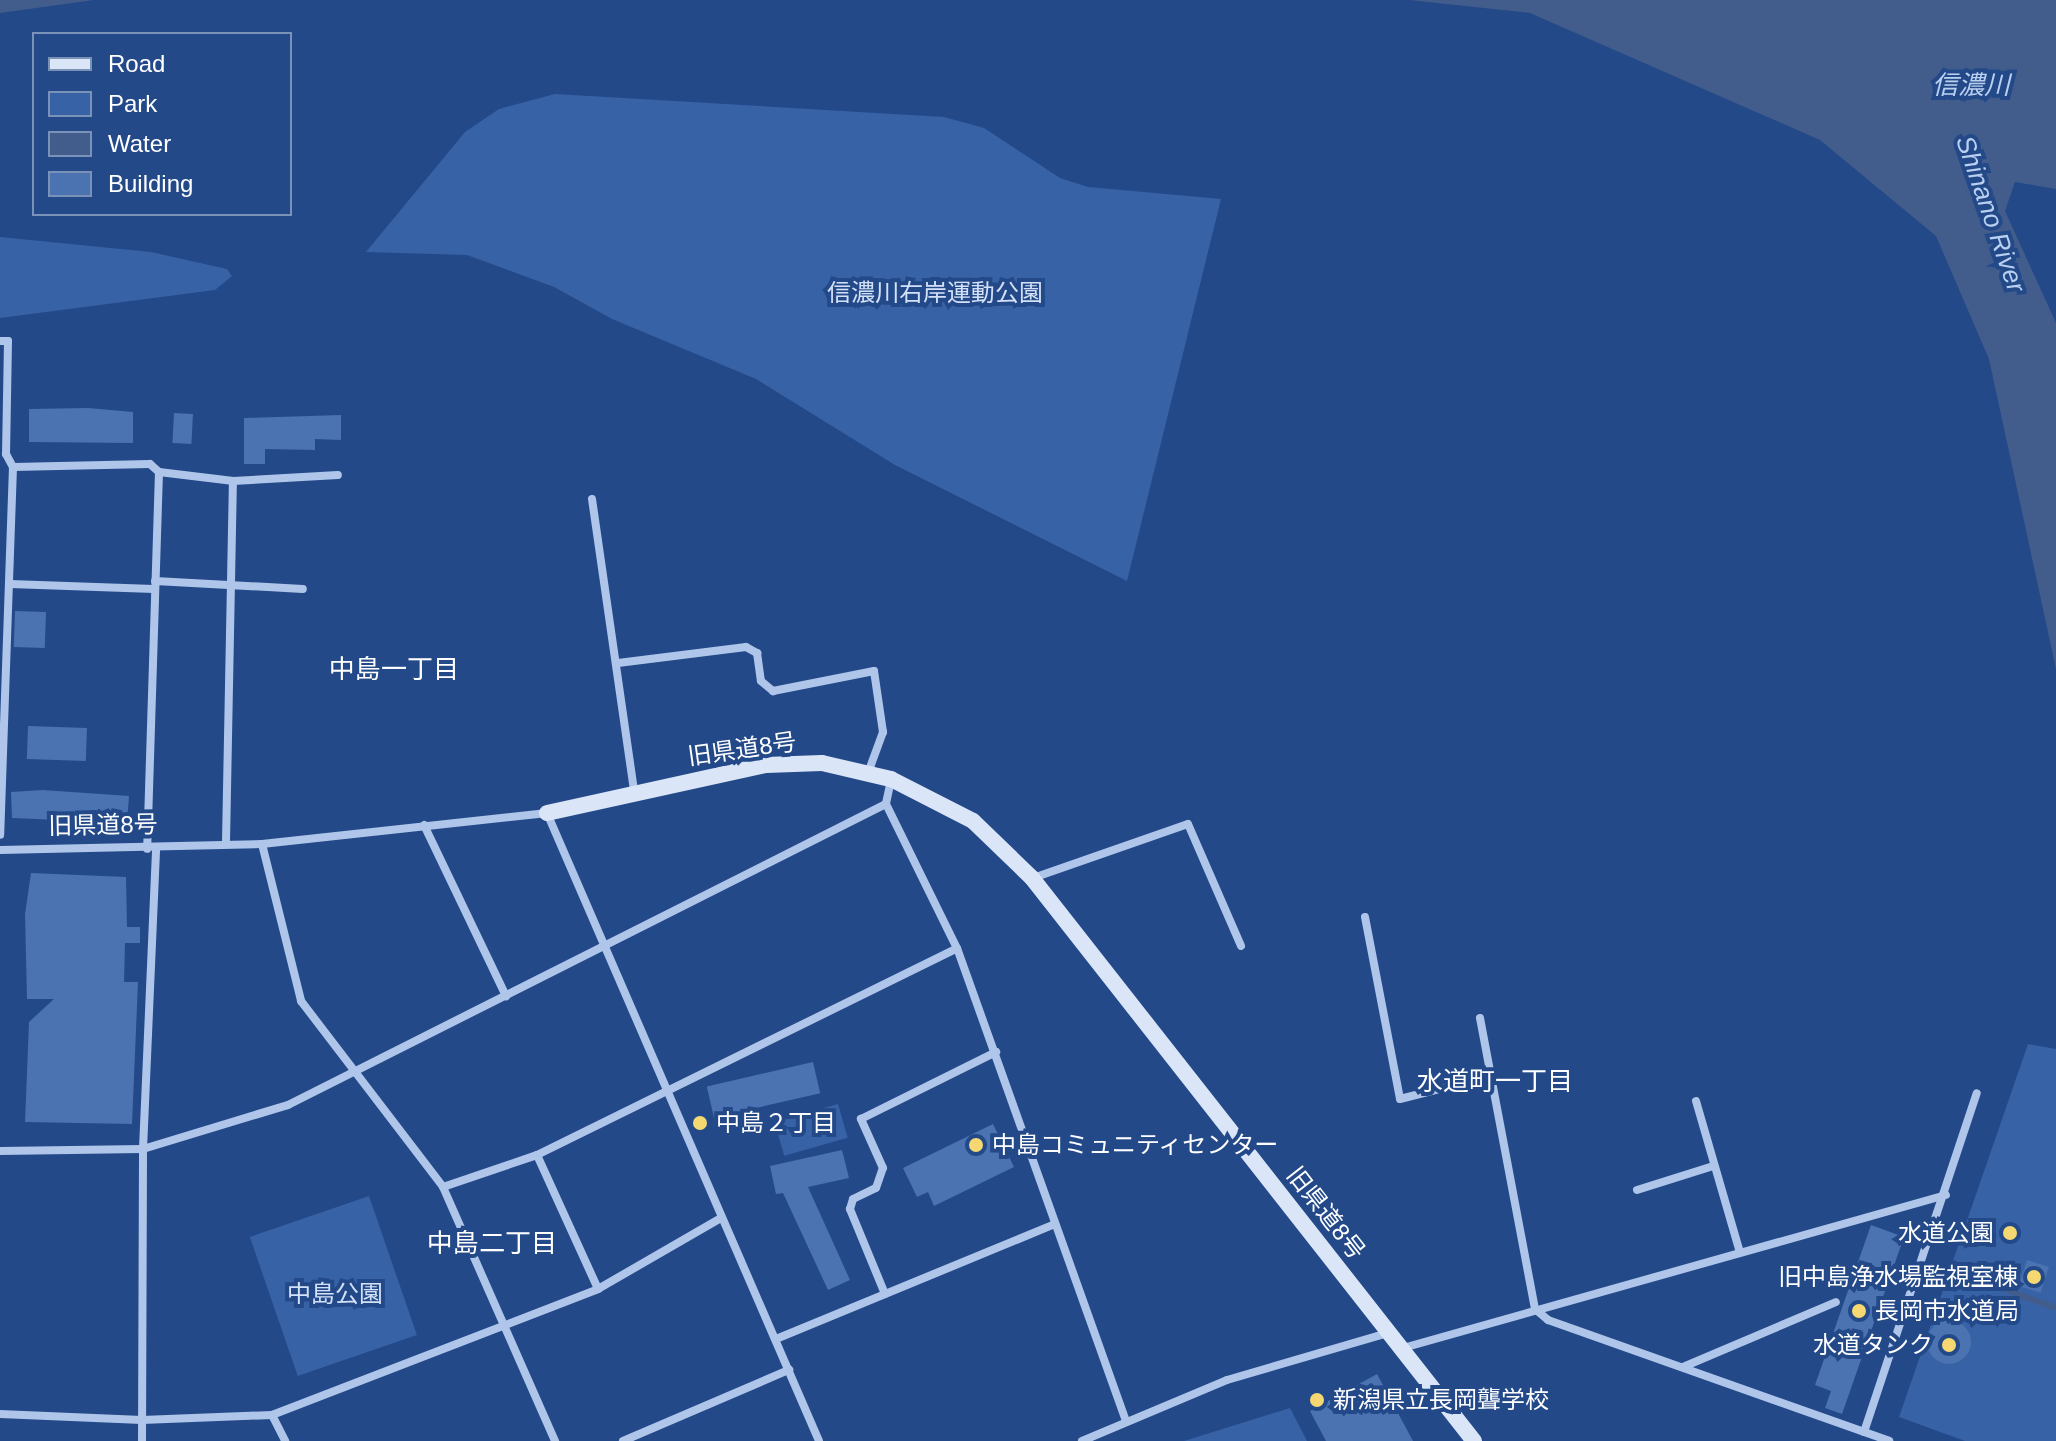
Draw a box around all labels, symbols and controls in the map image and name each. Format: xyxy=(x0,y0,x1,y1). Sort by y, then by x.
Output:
legend xyxy=(32,32,292,216)
text: Road xyxy=(108,50,165,77)
water label: 信濃川 xyxy=(1932,70,2010,102)
text: Park xyxy=(108,90,157,117)
text: Water xyxy=(108,130,171,157)
water label: Shinano River xyxy=(1949,132,2031,296)
text: Building xyxy=(108,170,193,197)
park label: 信濃川右岸運動公園 xyxy=(827,279,1043,307)
district label: 中島一丁目 xyxy=(329,654,459,686)
street label: 旧県道8号 xyxy=(686,727,798,771)
street label: 旧県道8号 xyxy=(48,810,158,840)
district label: 水道町一丁目 xyxy=(1417,1066,1573,1098)
place label: 中島２丁目 xyxy=(716,1109,836,1137)
marker: 中島２丁目 xyxy=(691,1114,709,1132)
place label: 中島コミュニティセンター xyxy=(992,1131,1280,1159)
marker: 中島コミュニティセンター xyxy=(967,1136,985,1154)
street label: 旧県道8号 xyxy=(1281,1161,1371,1265)
place label: 水道公園 xyxy=(1898,1219,1994,1247)
marker: 水道公園 xyxy=(2001,1224,2019,1242)
district label: 中島二丁目 xyxy=(427,1228,557,1260)
place label: 旧中島浄水場監視室棟 xyxy=(1778,1263,2018,1291)
marker: 旧中島浄水場監視室棟 xyxy=(2025,1268,2043,1286)
park label: 中島公園 xyxy=(287,1280,383,1308)
place label: 長岡市水道局 xyxy=(1875,1297,2019,1325)
marker: 長岡市水道局 xyxy=(1850,1302,1868,1320)
place label: 水道タンク xyxy=(1813,1331,1933,1359)
marker: 水道タンク xyxy=(1940,1336,1958,1354)
place label: 新潟県立長岡聾学校 xyxy=(1333,1386,1549,1414)
marker: 新潟県立長岡聾学校 xyxy=(1308,1391,1326,1409)

